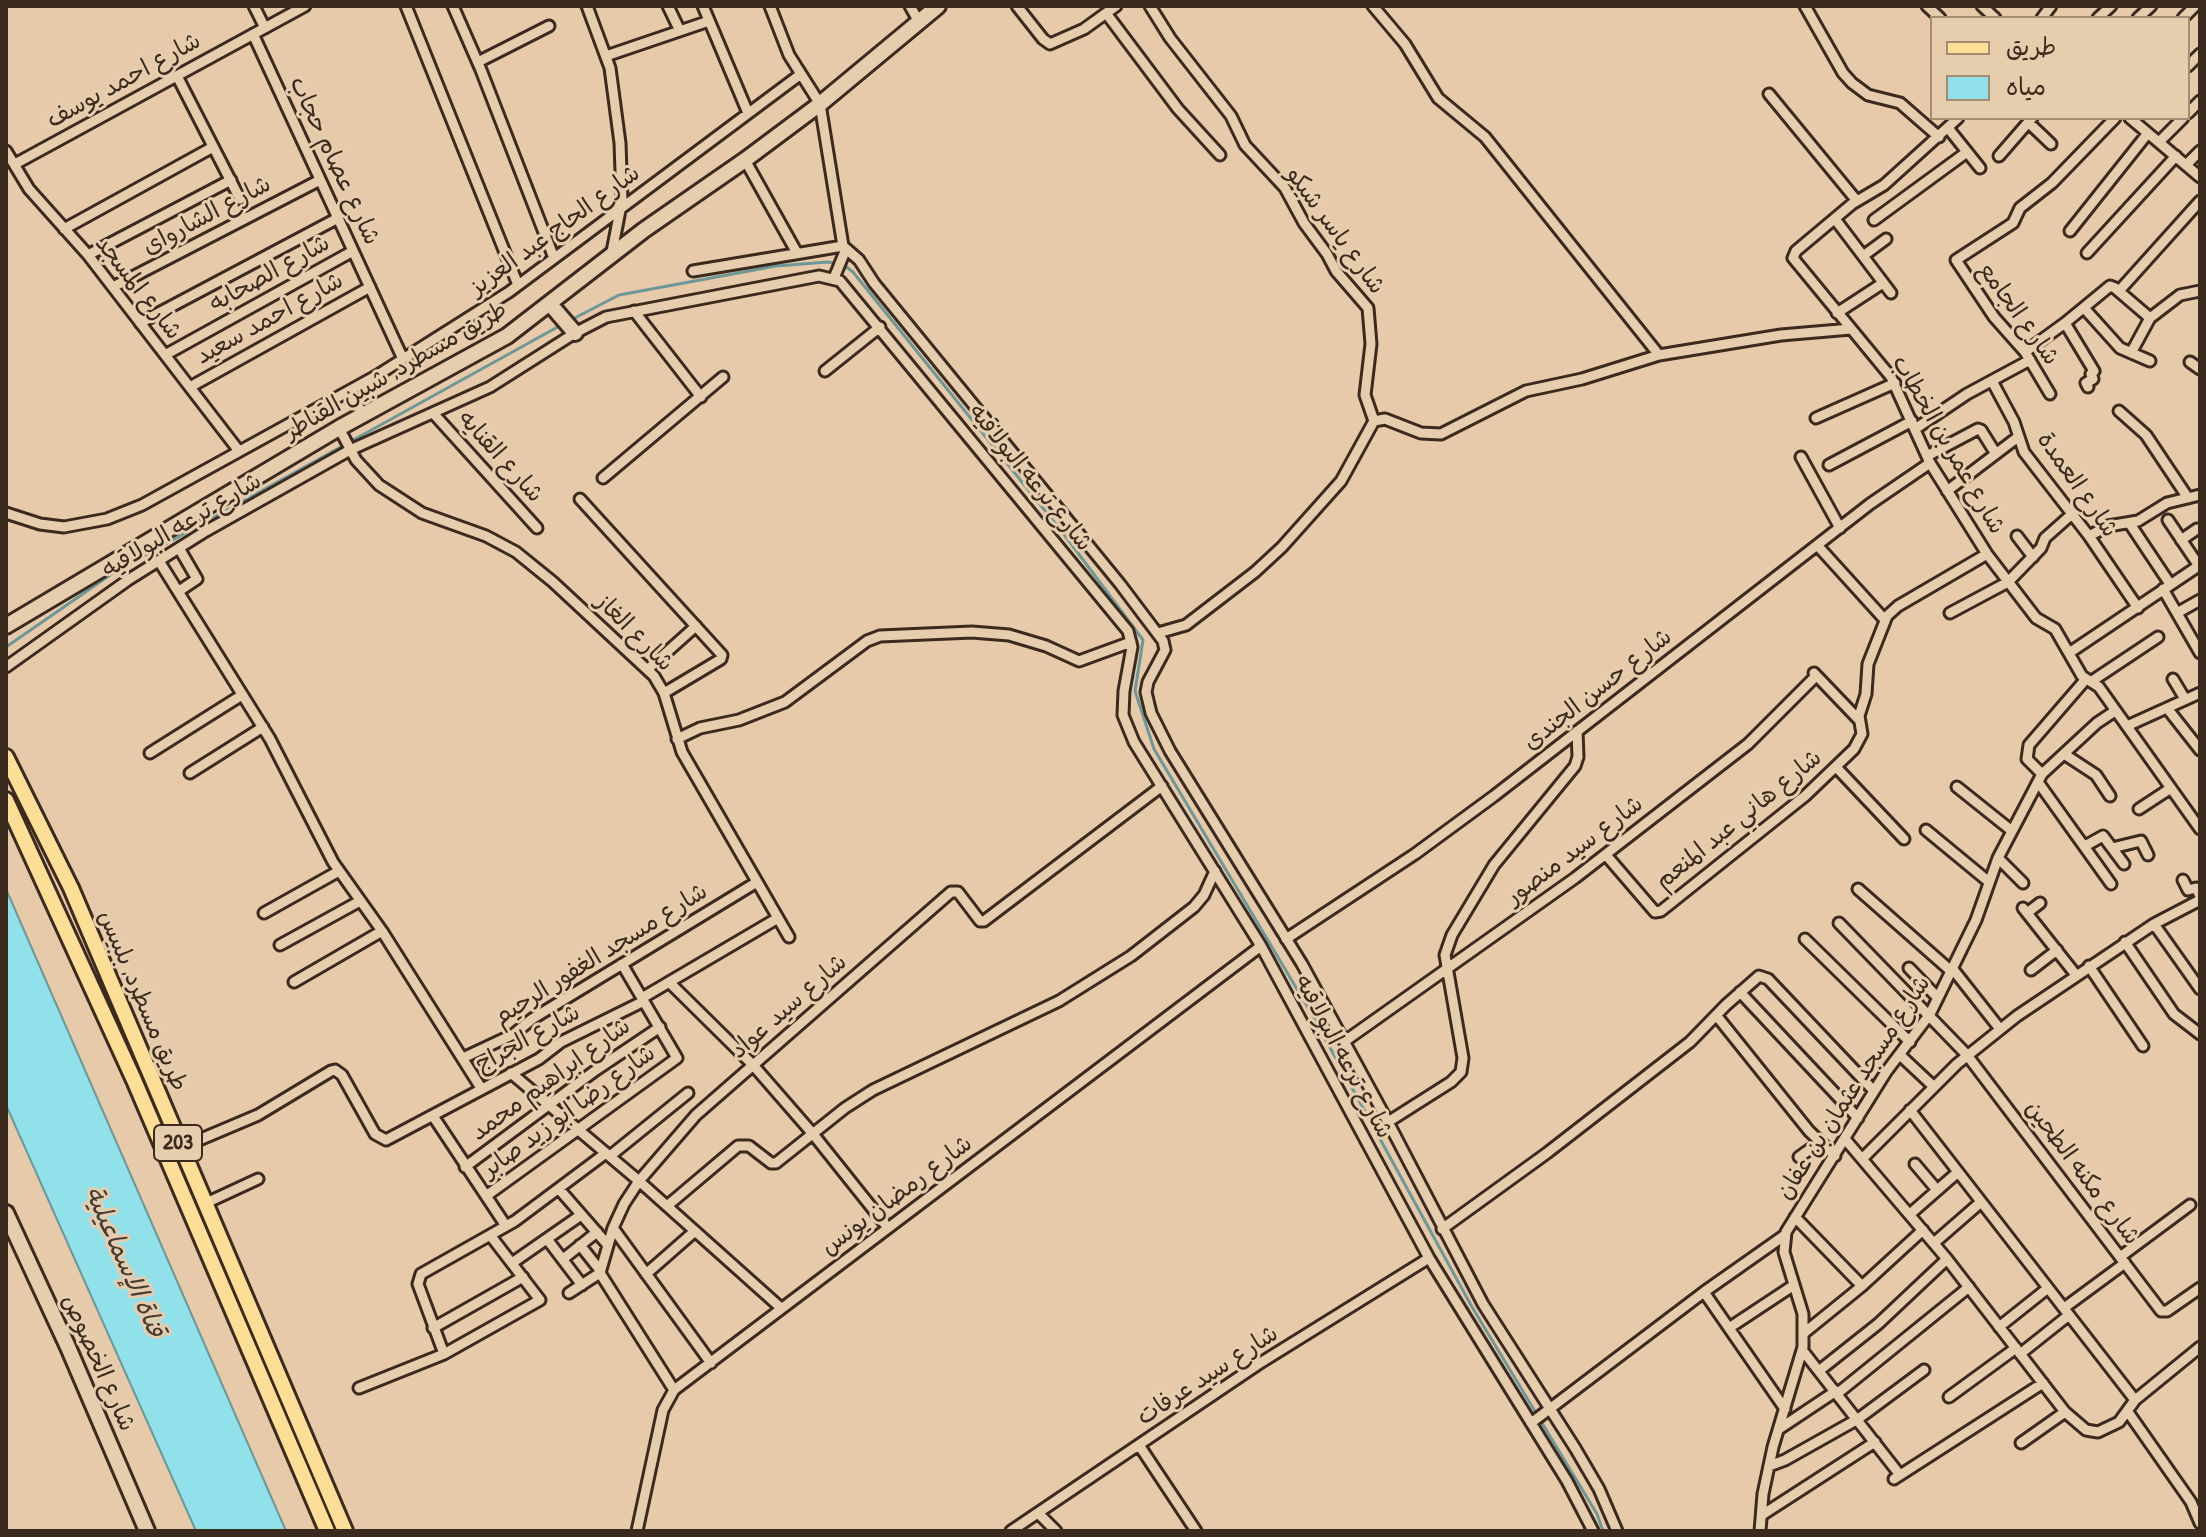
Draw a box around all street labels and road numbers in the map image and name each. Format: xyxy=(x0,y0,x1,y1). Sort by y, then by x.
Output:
street label: شارع احمد يوسف xyxy=(42,27,206,135)
street label: شارع عصام حجاب xyxy=(282,72,386,250)
street label: شارع الحاج عبد العزيز xyxy=(464,159,646,303)
street label: شارع ياسر شيكو xyxy=(1279,162,1391,300)
street label: شارع الشارواى xyxy=(138,170,276,262)
street label: شارع الصحابه xyxy=(205,229,335,319)
street label: شارع المسجد xyxy=(88,230,188,346)
street label: شارع الجامع xyxy=(1971,257,2065,371)
street label: شارع احمد سعيد xyxy=(191,267,349,371)
street label: طريق مسطرد, شبين القناطر xyxy=(280,295,512,447)
street label: شارع عمر بن الخطاب xyxy=(1885,351,2011,539)
street label: شارع ترعه البولاقيه xyxy=(962,399,1098,557)
street label: شارع القنايه xyxy=(451,405,549,509)
street label: شارع العمدة xyxy=(2030,427,2124,543)
street label: شارع ترعه البولاقيه xyxy=(97,467,267,585)
street label: شارع الغاز xyxy=(589,588,679,678)
street label: شارع حسن الجندى xyxy=(1518,623,1678,757)
street label: شارع هاني عبد المنعم xyxy=(1650,744,1828,896)
street label: شارع سيد منصور xyxy=(1501,790,1649,912)
street label: شارع مسجد الغفور الرحيم xyxy=(489,877,713,1033)
street label: طريق مسطرد, بلبيس xyxy=(91,906,193,1096)
street label: شارع سيد عواد xyxy=(725,948,853,1066)
street label: شارع ترعه البولاقيه xyxy=(1288,970,1398,1144)
street label: شارع مسجد عثمان بن عفان xyxy=(1771,971,1937,1205)
street label: شارع الجراج xyxy=(471,998,585,1080)
street label: شارع ابراهيم محمد xyxy=(465,1012,637,1148)
street label: شارع رضا ابو زيد صابر xyxy=(477,1039,661,1185)
street label: شارع مكنه الطحين xyxy=(2018,1095,2146,1251)
road number: 203 xyxy=(154,1125,202,1161)
street label: شارع رمضان يونس xyxy=(816,1130,978,1262)
street label: شارع الخصوص xyxy=(55,1290,141,1436)
street label: شارع سيد عرفات xyxy=(1132,1320,1284,1432)

